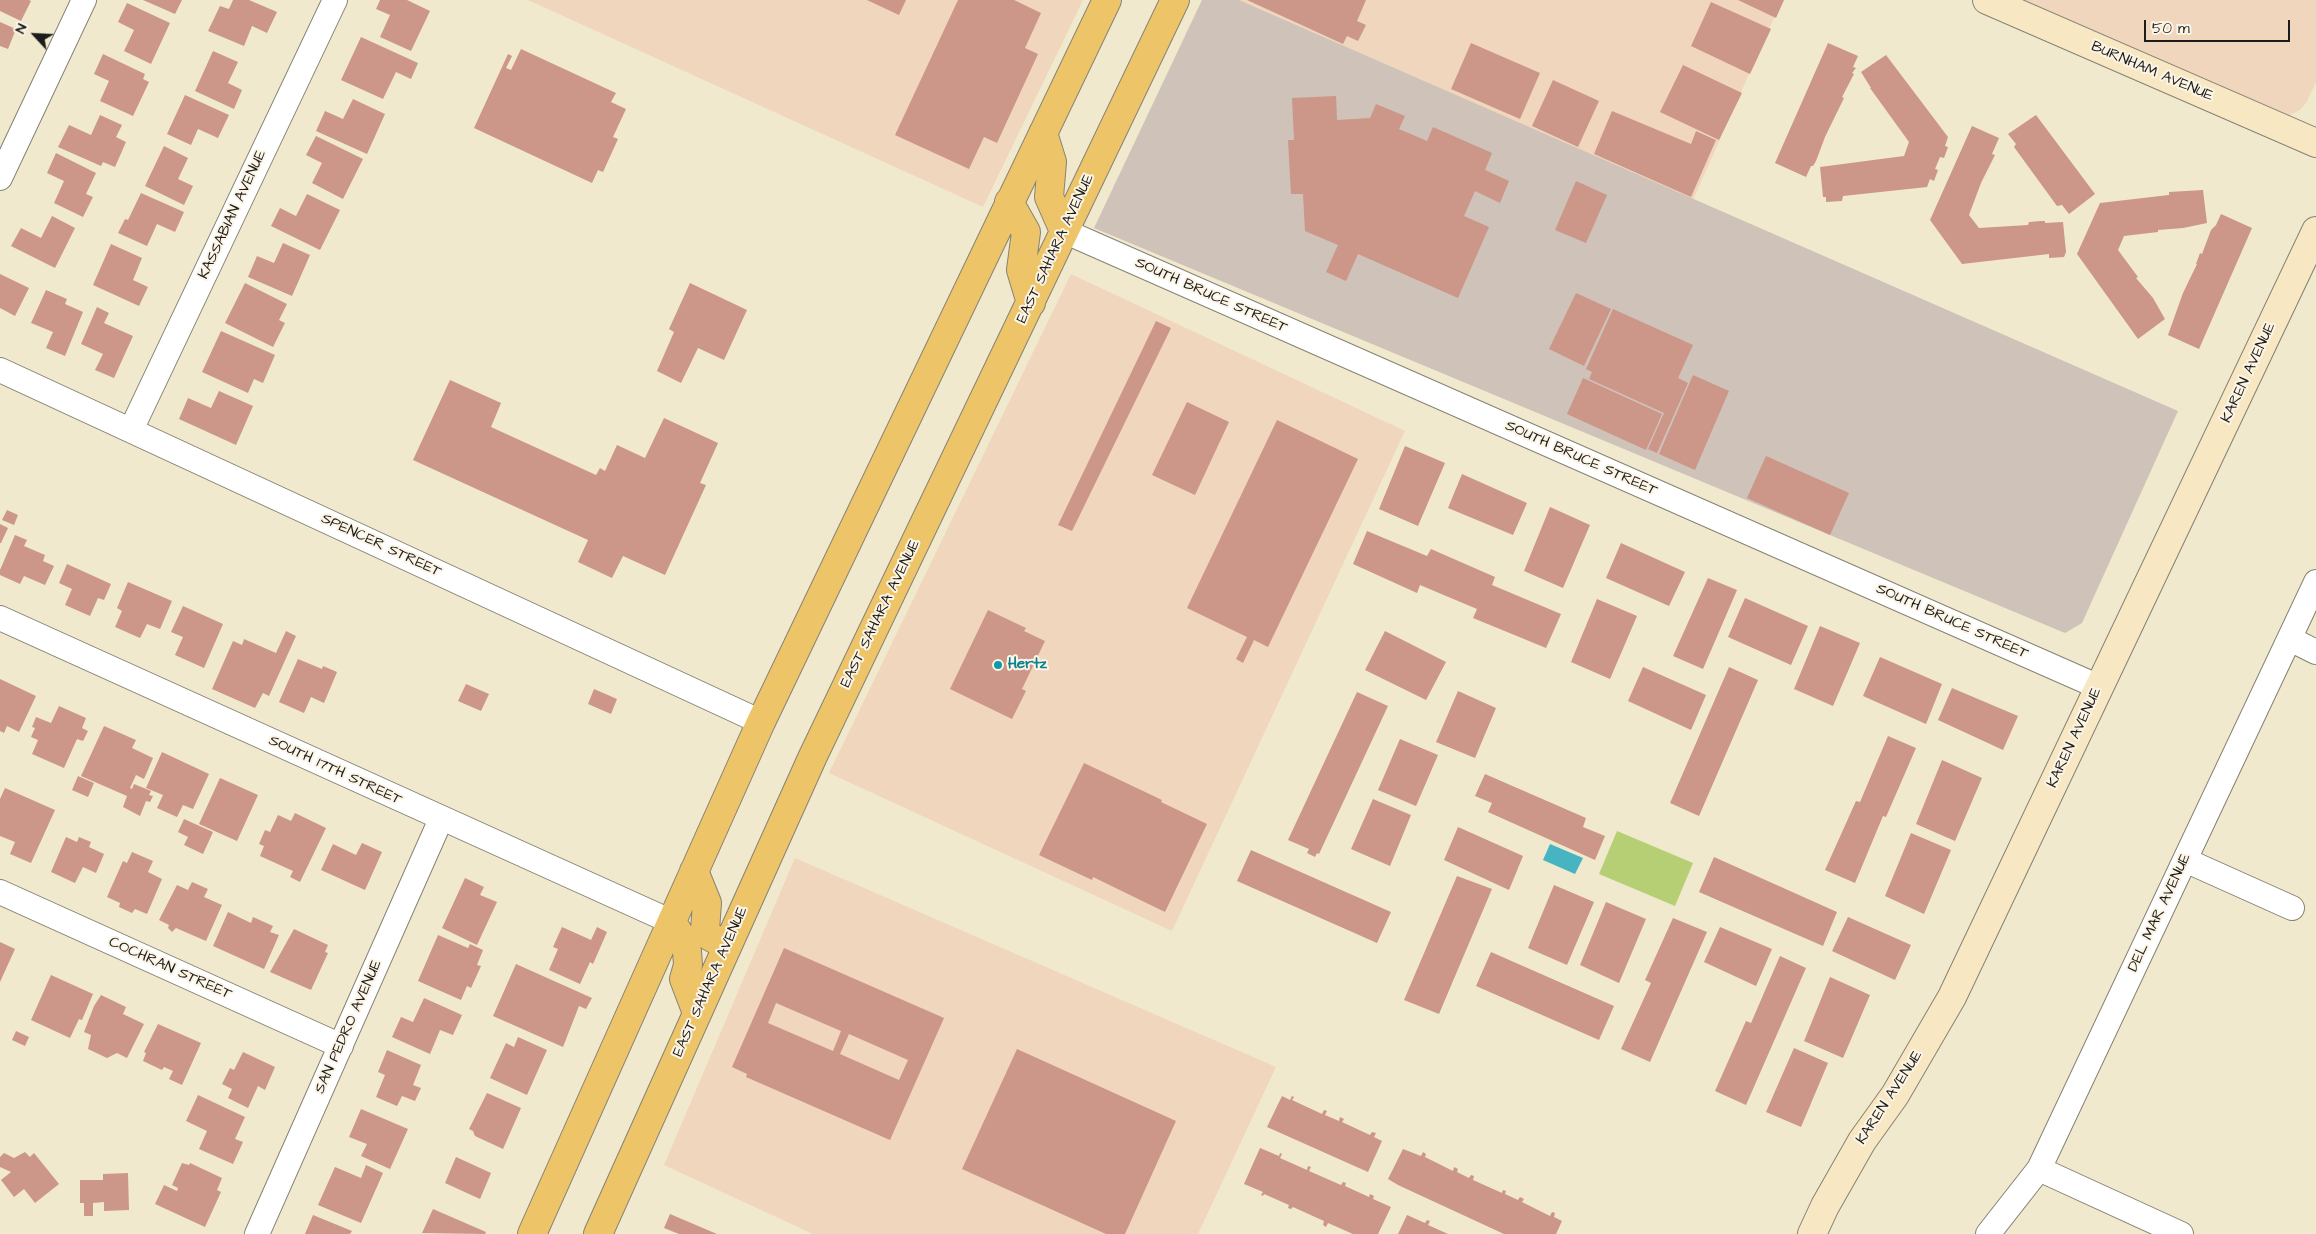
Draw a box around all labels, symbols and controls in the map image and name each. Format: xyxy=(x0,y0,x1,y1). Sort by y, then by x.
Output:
north arrow xyxy=(10,10,60,60)
scale bar xyxy=(2146,10,2292,42)
text: 50 m xyxy=(2152,18,2190,39)
text: N xyxy=(10,20,32,37)
street label: BURNHAM AVENUE xyxy=(2088,38,2216,106)
street label: KASSABIAN AVENUE xyxy=(195,148,271,282)
street label: EAST SAHARA AVENUE xyxy=(1014,172,1098,326)
street label: SOUTH BRUCE STREET xyxy=(1132,254,1290,338)
street label: KAREN AVENUE xyxy=(2218,320,2280,426)
street label: SOUTH BRUCE STREET xyxy=(1502,417,1660,501)
street label: SPENCER STREET xyxy=(318,510,444,582)
street label: EAST SAHARA AVENUE xyxy=(837,537,925,691)
street label: SOUTH BRUCE STREET xyxy=(1873,580,2031,664)
place label: Hertz xyxy=(1008,656,1047,674)
marker: Hertz xyxy=(992,659,1004,671)
street label: KAREN AVENUE xyxy=(2044,685,2106,791)
street label: SOUTH 17TH STREET xyxy=(266,732,404,810)
street label: DEL MAR AVENUE xyxy=(2125,851,2195,975)
street label: EAST SAHARA AVENUE xyxy=(670,904,752,1060)
street label: COCHRAN STREET xyxy=(106,934,234,1004)
street label: SAN PEDRO AVENUE xyxy=(311,957,387,1097)
street label: KAREN AVENUE xyxy=(1853,1048,1927,1148)

